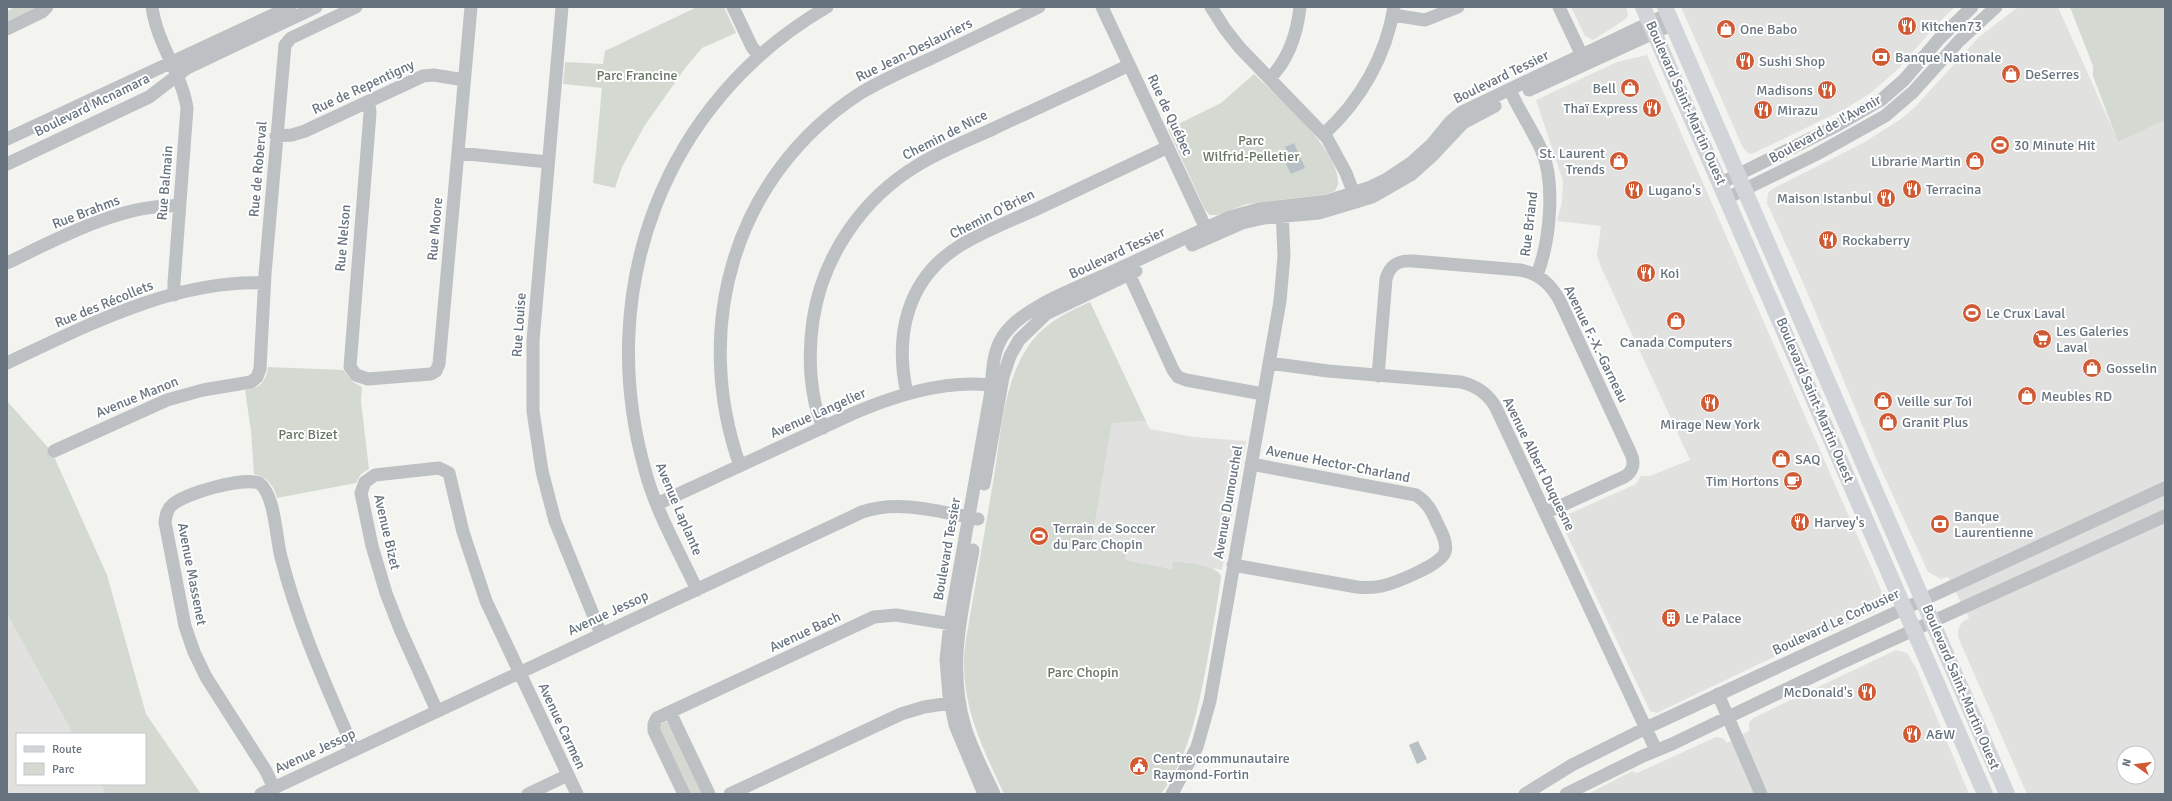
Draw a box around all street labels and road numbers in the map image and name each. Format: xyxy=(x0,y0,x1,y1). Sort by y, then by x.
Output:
street label: Rue Jean-Deslauriers xyxy=(853,14,975,86)
street label: Boulevard Saint-Martin Ouest xyxy=(1642,18,1730,188)
street label: Boulevard Tessier xyxy=(1450,46,1552,107)
street label: Rue de Repentigny xyxy=(309,56,417,118)
street label: Boulevard Mcnamara xyxy=(32,70,152,140)
street label: Rue de Québec xyxy=(1144,71,1196,159)
street label: Boulevard de l'Avenir xyxy=(1766,91,1885,167)
street label: Chemin de Nice xyxy=(900,106,990,164)
street label: Rue de Roberval xyxy=(245,120,271,218)
street label: Rue Balmain xyxy=(153,145,177,221)
street label: Chemin O'Brien xyxy=(947,185,1037,243)
street label: Rue Briand xyxy=(1517,190,1541,258)
street label: Rue Brahms xyxy=(50,191,122,233)
street label: Rue Moore xyxy=(424,197,446,261)
street label: Rue Nelson xyxy=(332,204,354,272)
street label: Boulevard Tessier xyxy=(1066,223,1169,283)
street label: Rue des Récollets xyxy=(52,277,156,331)
street label: Avenue F.-X.-Garneau xyxy=(1560,283,1632,405)
street label: Rue Louise xyxy=(508,292,530,358)
street label: Boulevard Saint-Martin Ouest xyxy=(1772,315,1858,485)
street label: Avenue Manon xyxy=(93,373,181,421)
street label: Avenue Langelier xyxy=(767,384,869,442)
street label: Avenue Albert Duquesne xyxy=(1499,394,1579,534)
street label: Avenue Hector-Charland xyxy=(1264,442,1412,486)
street label: Avenue Dumouchel xyxy=(1210,444,1246,560)
street label: Avenue Laplante xyxy=(652,460,706,558)
street label: Avenue Bizet xyxy=(370,493,404,572)
street label: Boulevard Tessier xyxy=(930,495,965,602)
street label: Avenue Massenet xyxy=(174,521,210,627)
street label: Boulevard Le Corbusier xyxy=(1770,585,1903,659)
street label: Avenue Jessop xyxy=(565,587,651,639)
street label: Boulevard Saint-Martin Ouest xyxy=(1918,602,2004,772)
street label: Avenue Bach xyxy=(767,608,843,656)
street label: Avenue Carmen xyxy=(535,680,589,772)
street label: Avenue Jessop xyxy=(272,725,358,777)

